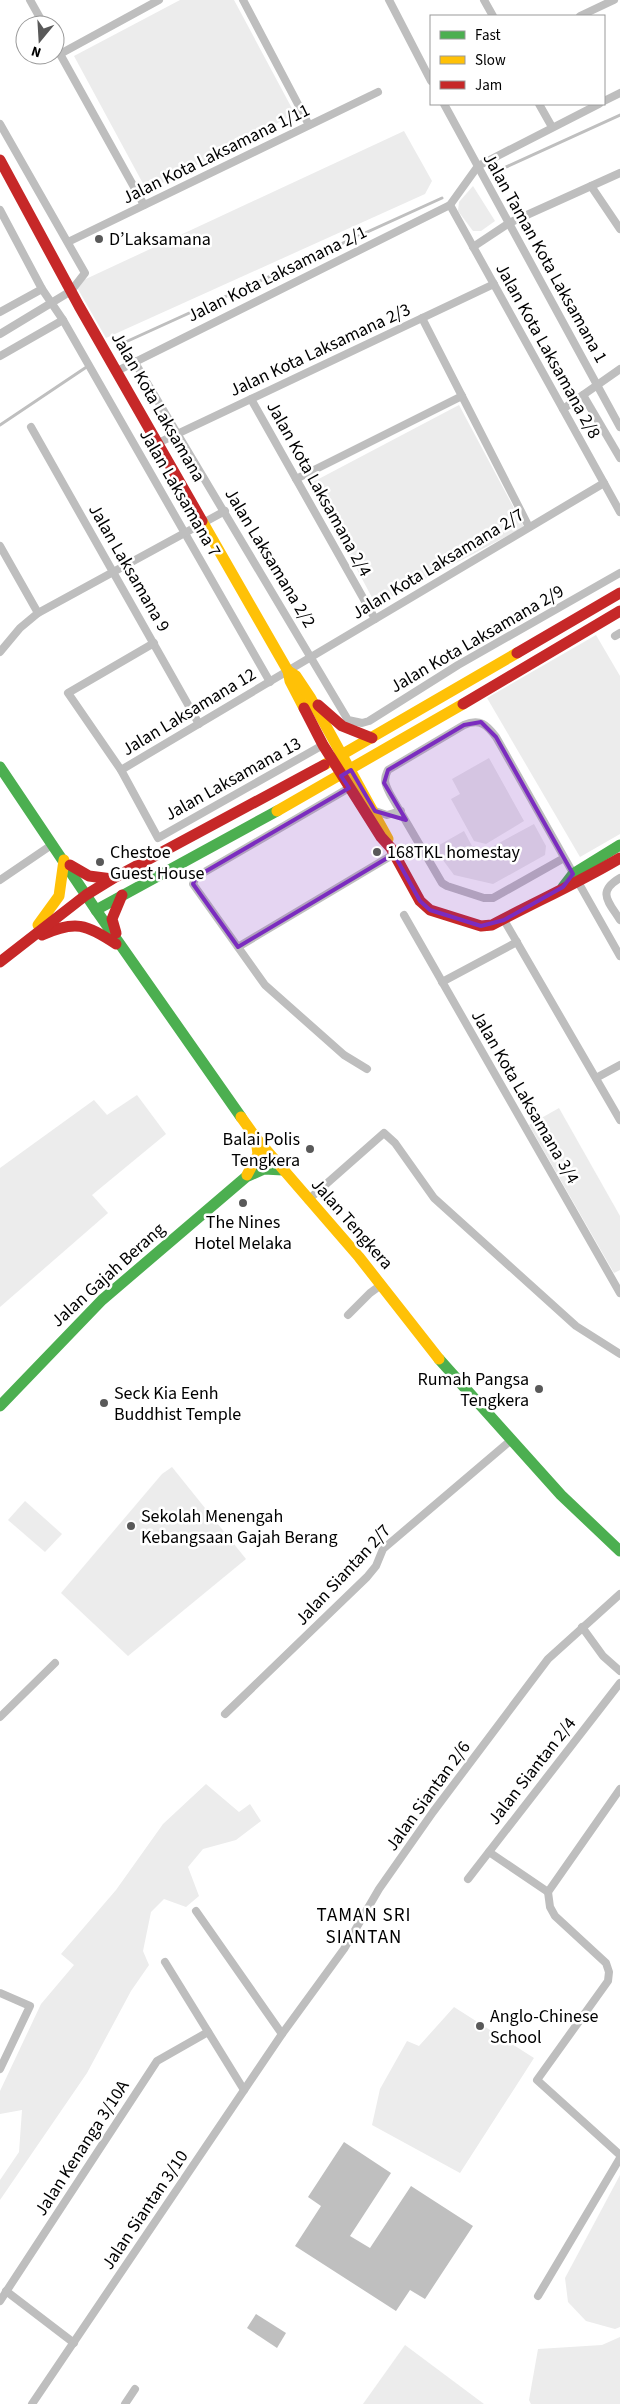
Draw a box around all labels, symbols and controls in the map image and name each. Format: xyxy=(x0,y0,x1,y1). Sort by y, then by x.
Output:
north arrow xyxy=(15,15,65,65)
legend xyxy=(430,15,605,105)
text: Fast xyxy=(475,25,501,46)
text: N xyxy=(29,40,44,62)
text: Slow xyxy=(475,50,506,71)
text: Jam xyxy=(475,75,502,96)
street label: Jalan Kota Laksamana 1/11 xyxy=(118,98,314,210)
street label: Jalan Taman Kota Laksamana 1 xyxy=(477,148,613,368)
street label: Jalan Kota Laksamana 2/1 xyxy=(183,220,371,328)
place label: D’Laksamana xyxy=(109,227,211,252)
marker: D’Laksamana xyxy=(93,233,105,245)
street label: Jalan Kota Laksamana 2/8 xyxy=(489,259,607,443)
street label: Jalan Kota Laksamana 2/3 xyxy=(225,297,415,403)
street label: Jalan Kota Laksamana xyxy=(105,327,211,487)
street label: Jalan Kota Laksamana 2/4 xyxy=(260,397,378,581)
street label: Jalan Laksamana 7 xyxy=(133,425,227,561)
street label: Jalan Laksamana 2/2 xyxy=(218,483,322,633)
street label: Jalan Laksamana 9 xyxy=(82,500,176,636)
street label: Jalan Kota Laksamana 2/7 xyxy=(347,503,529,625)
street label: Jalan Kota Laksamana 2/9 xyxy=(385,579,569,699)
street label: Jalan Laksamana 12 xyxy=(117,662,261,762)
street label: Jalan Laksamana 13 xyxy=(160,731,306,827)
place label: Chestoe Guest House xyxy=(110,840,205,886)
place label: 168TKL homestay xyxy=(387,840,521,865)
marker: 168TKL homestay xyxy=(371,846,383,858)
marker: Chestoe Guest House xyxy=(94,856,106,868)
street label: Jalan Kota Laksamana 3/4 xyxy=(465,1005,585,1189)
place label: Balai Polis Tengkera xyxy=(223,1127,300,1173)
marker: Balai Polis Tengkera xyxy=(304,1143,316,1155)
street label: Jalan Tengkera xyxy=(305,1173,399,1275)
marker: The Nines Hotel Melaka xyxy=(237,1197,249,1209)
place label: The Nines Hotel Melaka xyxy=(194,1210,292,1256)
street label: Jalan Gajah Berang xyxy=(46,1217,170,1333)
place label: Rumah Pangsa Tengkera xyxy=(418,1367,529,1413)
place label: Seck Kia Eenh Buddhist Temple xyxy=(114,1381,241,1427)
marker: Rumah Pangsa Tengkera xyxy=(533,1383,545,1395)
marker: Seck Kia Eenh Buddhist Temple xyxy=(98,1397,110,1409)
place label: Sekolah Menengah Kebangsaan Gajah Berang xyxy=(141,1504,337,1550)
street label: Jalan Siantan 2/7 xyxy=(289,1519,397,1631)
marker: Sekolah Menengah Kebangsaan Gajah Berang xyxy=(125,1520,137,1532)
street label: Jalan Siantan 2/4 xyxy=(482,1712,582,1830)
street label: Jalan Siantan 2/6 xyxy=(380,1736,476,1856)
district label: TAMAN SRI SIANTAN xyxy=(317,1902,411,1951)
place label: Anglo-Chinese School xyxy=(490,2004,599,2050)
marker: Anglo-Chinese School xyxy=(474,2020,486,2032)
street label: Jalan Kenanga 3/10A xyxy=(29,2075,135,2221)
street label: Jalan Siantan 3/10 xyxy=(96,2145,194,2275)

